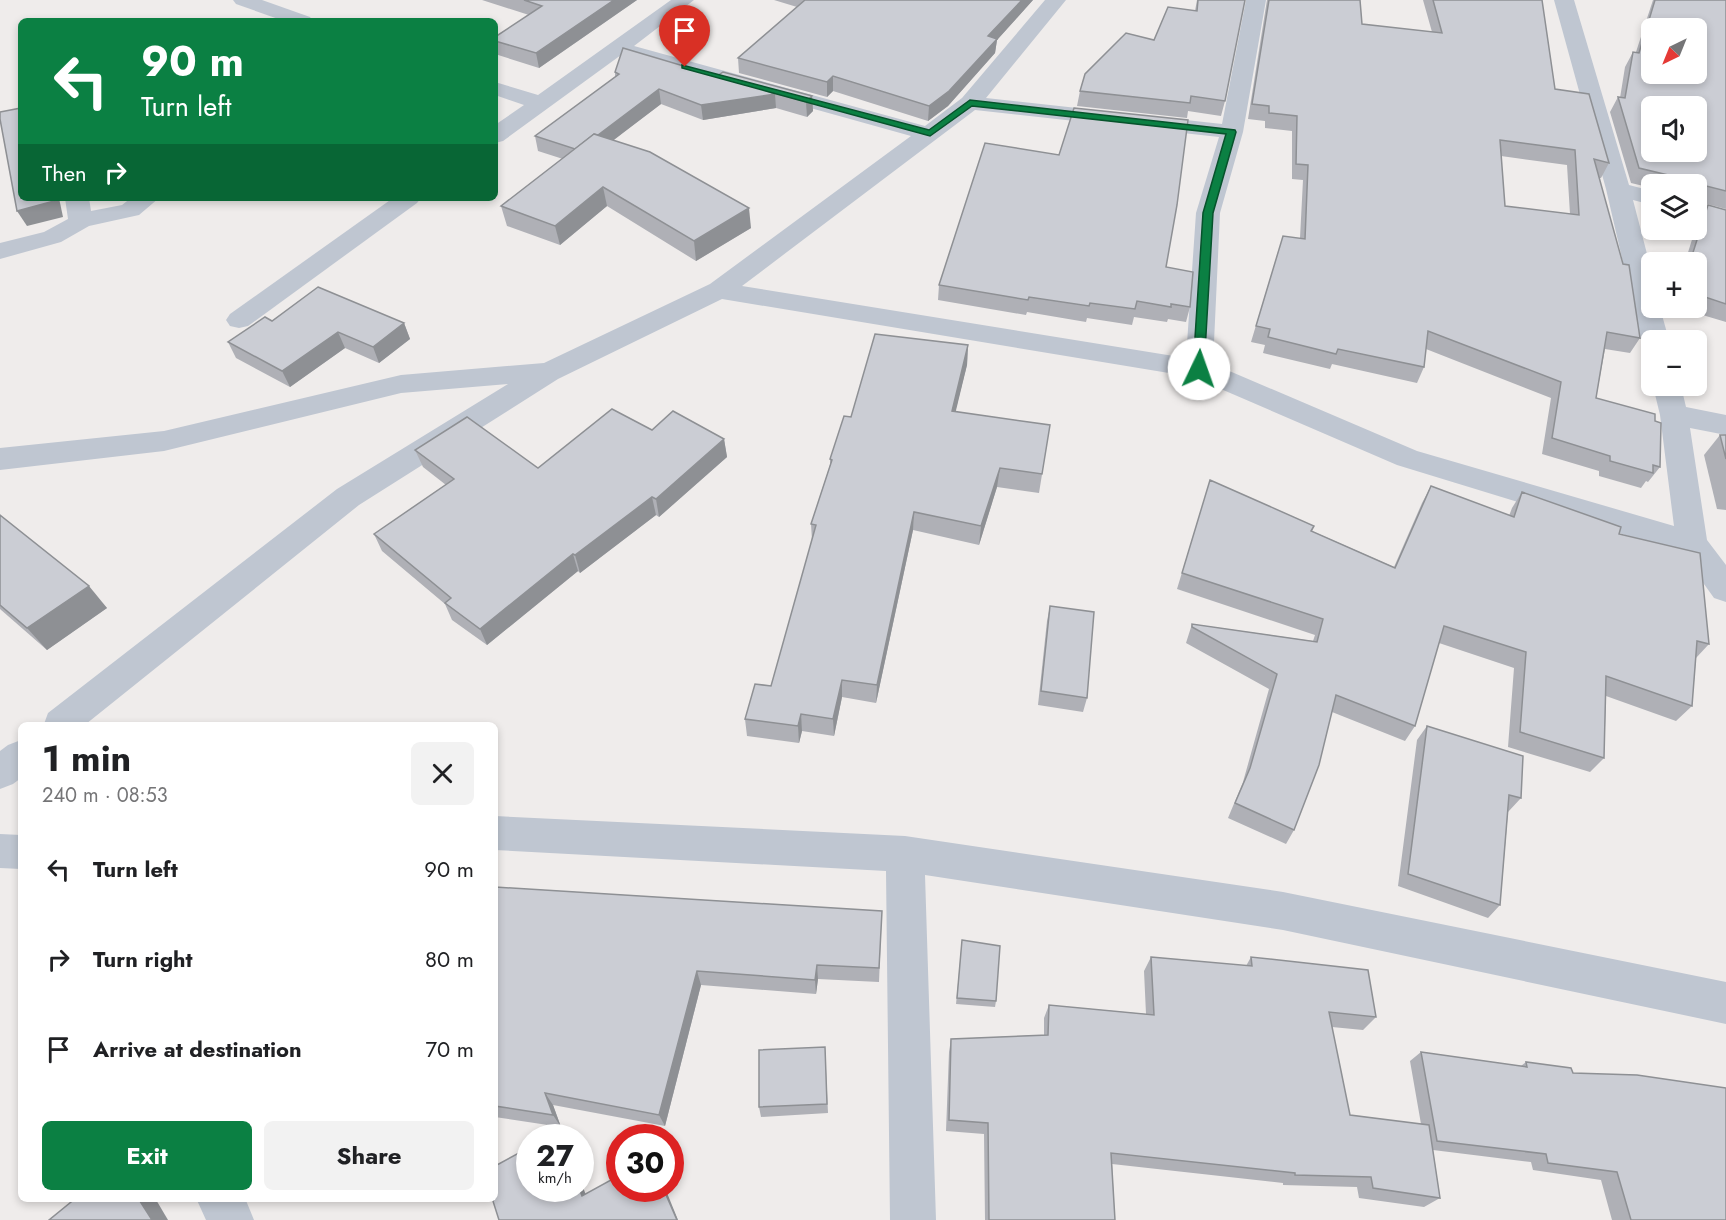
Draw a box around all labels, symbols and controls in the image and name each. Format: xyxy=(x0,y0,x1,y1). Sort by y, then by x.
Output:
pin xyxy=(659,5,710,67)
icon: arrive xyxy=(668,14,701,47)
north arrow xyxy=(1641,18,1707,84)
map controls xyxy=(1641,18,1707,396)
text: 90 m xyxy=(141,31,244,92)
icon: left xyxy=(42,42,120,120)
text: Turn left xyxy=(141,87,231,126)
button: sound xyxy=(1641,96,1707,162)
icon: right xyxy=(99,156,132,189)
text: Then xyxy=(42,157,87,189)
button: layers xyxy=(1641,174,1707,240)
button: + xyxy=(1641,252,1707,318)
button: − xyxy=(1641,330,1707,396)
position arrow xyxy=(1167,337,1231,401)
text: 1 min xyxy=(42,732,131,784)
button: close xyxy=(411,742,474,805)
text: 240 m · 08:53 xyxy=(42,781,168,810)
icon: left xyxy=(42,853,75,886)
text: Turn left xyxy=(93,853,178,885)
text: 90 m xyxy=(424,853,474,885)
icon: right xyxy=(42,943,75,976)
text: Turn right xyxy=(93,943,193,975)
text: 80 m xyxy=(425,943,474,975)
icon: arrive xyxy=(42,1033,75,1066)
text: Arrive at destination xyxy=(93,1033,302,1065)
text: 70 m xyxy=(425,1033,474,1065)
button: Exit xyxy=(42,1121,252,1190)
button: Share xyxy=(264,1121,474,1190)
speed limit sign: 30 xyxy=(606,1124,684,1202)
text: 27 xyxy=(536,1134,574,1177)
text: km/h xyxy=(538,1167,572,1189)

